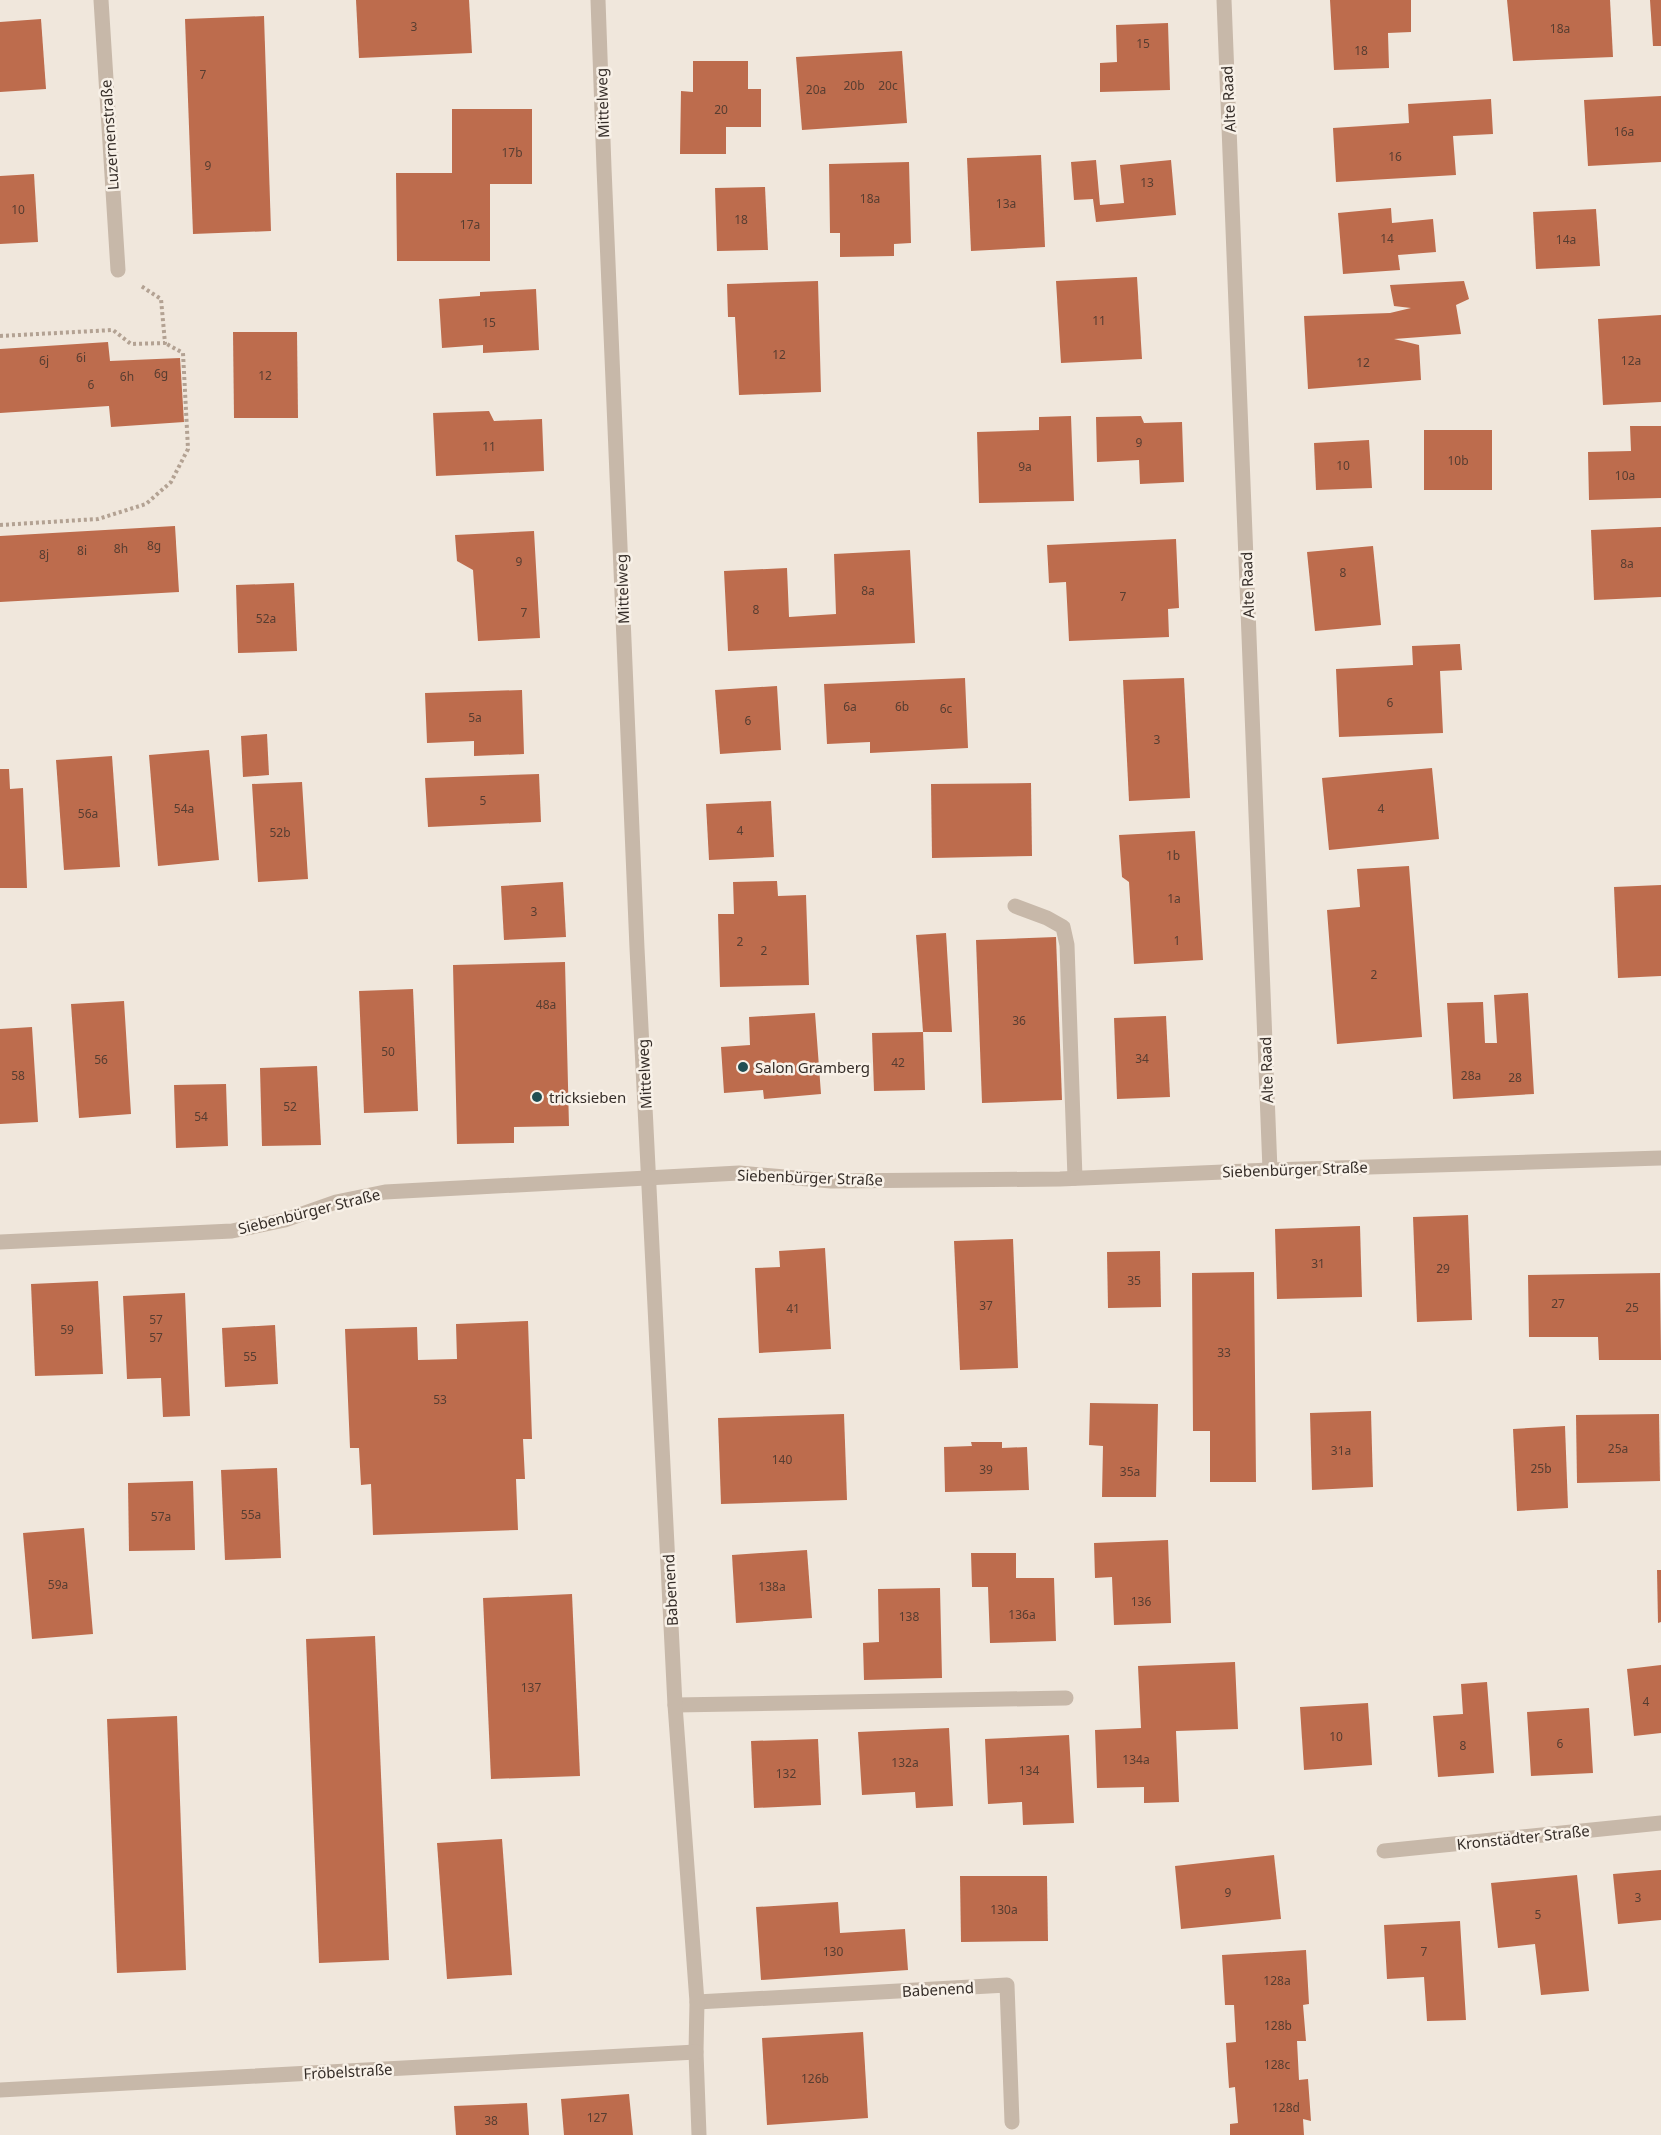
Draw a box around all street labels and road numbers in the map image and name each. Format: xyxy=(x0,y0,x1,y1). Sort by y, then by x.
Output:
street label: Alte Raad xyxy=(1216,65,1240,133)
street label: Mittelweg xyxy=(591,68,613,138)
street label: Luzernenstraße xyxy=(95,79,123,191)
street label: Alte Raad xyxy=(1236,551,1258,619)
street label: Mittelweg xyxy=(611,554,633,624)
street label: Alte Raad xyxy=(1255,1036,1277,1104)
street label: Mittelweg xyxy=(632,1038,656,1110)
street label: Siebenbürger Straße xyxy=(1222,1156,1368,1182)
street label: Siebenbürger Straße xyxy=(737,1164,883,1190)
street label: Siebenbürger Straße xyxy=(236,1184,382,1238)
street label: Babenend xyxy=(658,1553,682,1627)
street label: Kronstädter Straße xyxy=(1456,1820,1590,1854)
street label: Babenend xyxy=(901,1977,975,2001)
street label: Fröbelstraße xyxy=(303,2059,393,2083)

